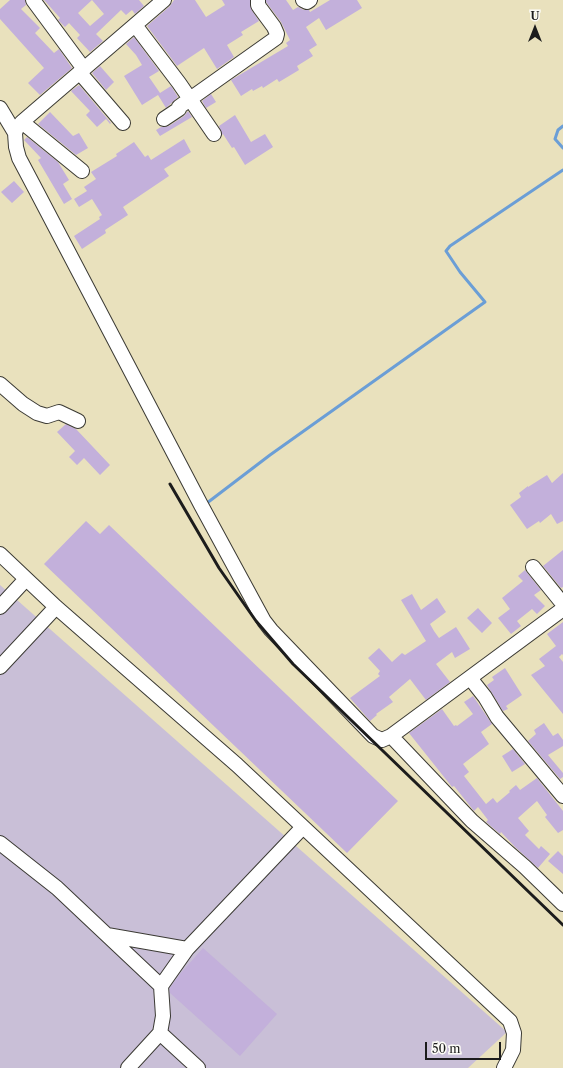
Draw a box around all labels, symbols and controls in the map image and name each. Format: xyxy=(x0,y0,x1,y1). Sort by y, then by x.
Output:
north arrow xyxy=(515,8,555,48)
text: U xyxy=(531,9,539,23)
scale bar xyxy=(427,1034,503,1060)
text: 50 m xyxy=(432,1041,461,1056)

